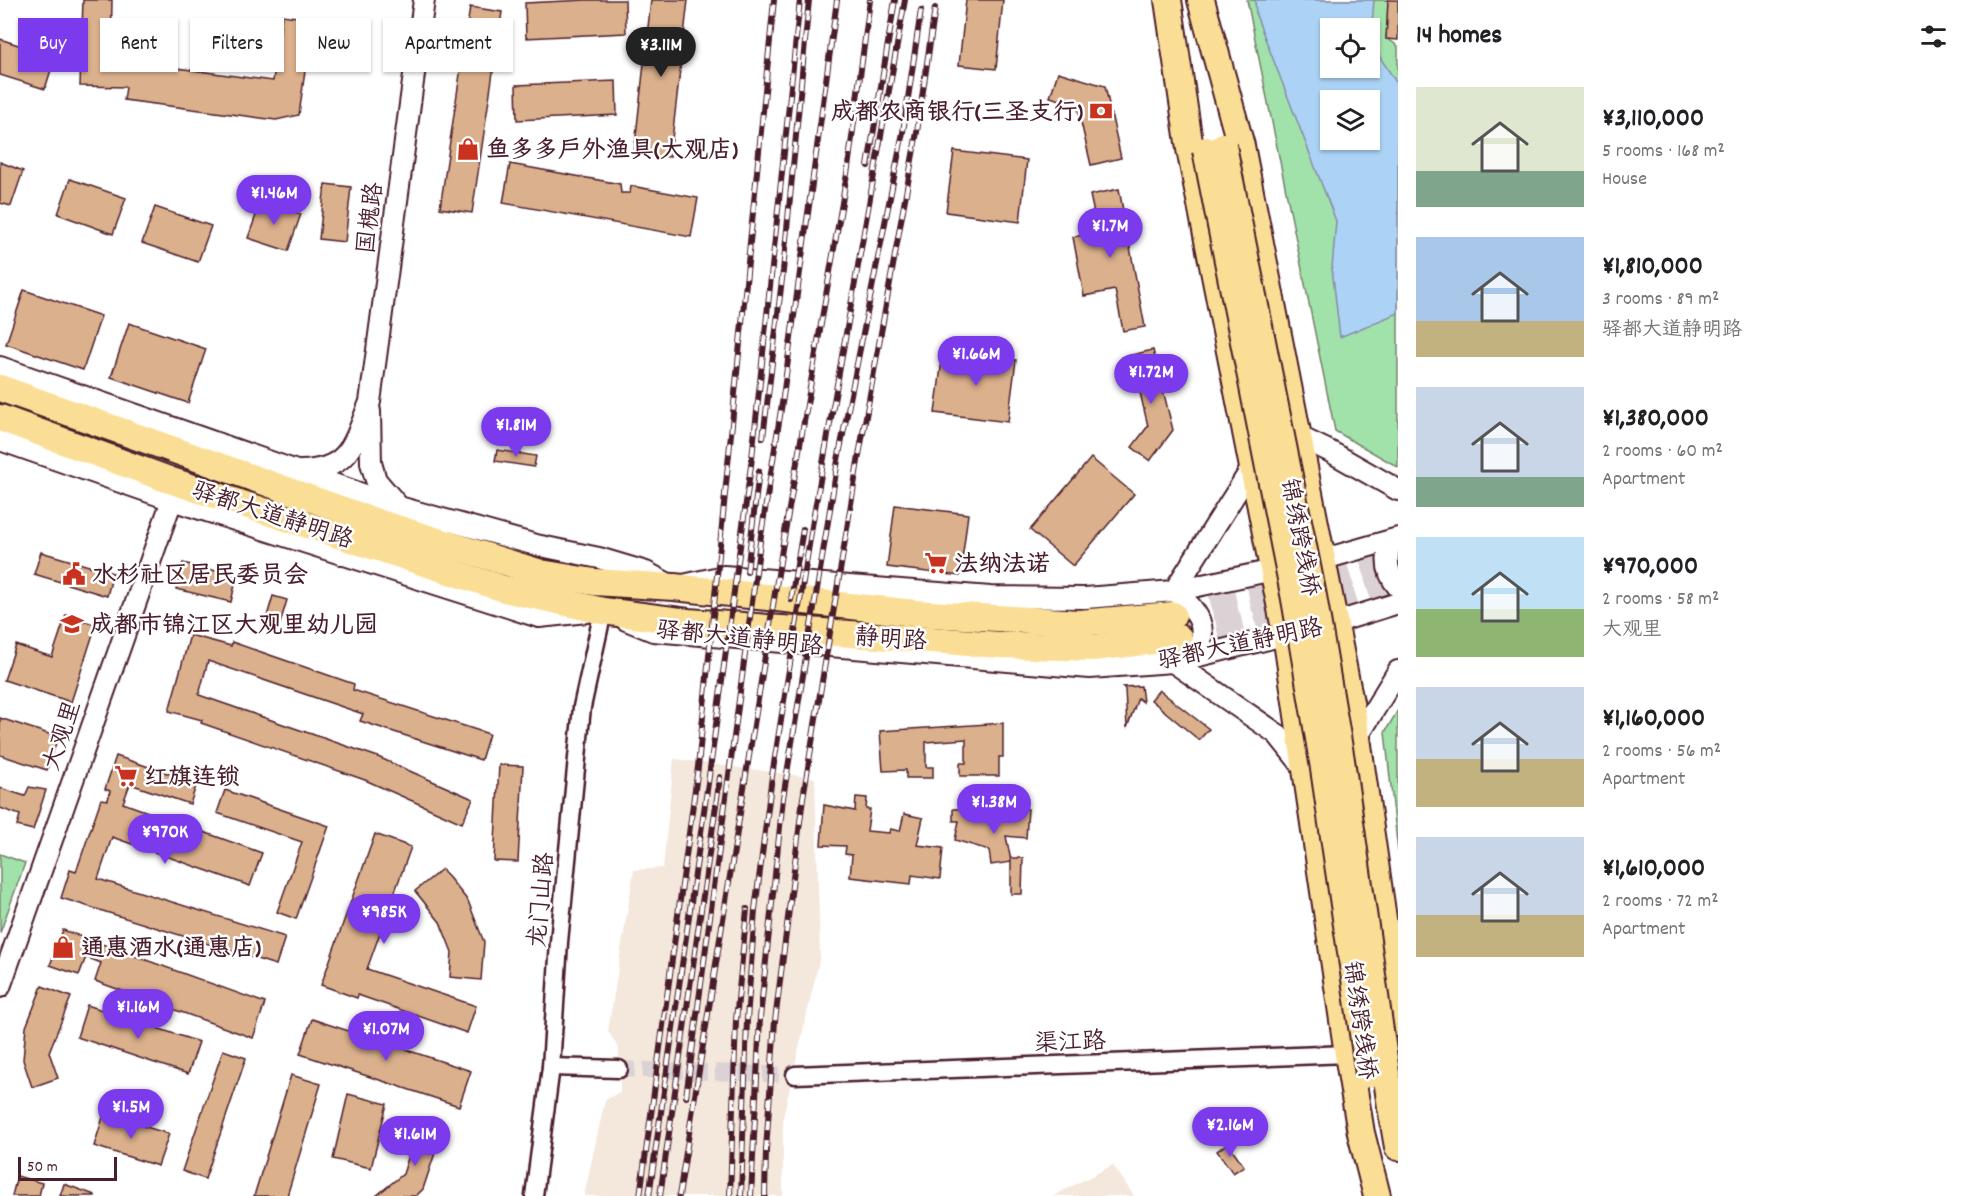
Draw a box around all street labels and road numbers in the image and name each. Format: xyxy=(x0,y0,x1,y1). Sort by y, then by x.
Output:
street label: 国槐路 xyxy=(351,181,393,256)
street label: 驿都大道静明路 xyxy=(187,475,357,559)
street label: 锦绣跨线桥 xyxy=(1270,475,1326,600)
street label: 驿都大道静明路 xyxy=(1155,612,1326,680)
street label: 驿都大道静明路 xyxy=(654,614,825,666)
street label: 静明路 xyxy=(854,622,928,660)
street label: 大观里 xyxy=(36,696,92,776)
street label: 龙门山路 xyxy=(522,851,564,950)
street label: 锦绣跨线桥 xyxy=(1333,959,1383,1082)
street label: 渠江路 xyxy=(1034,1026,1107,1062)

